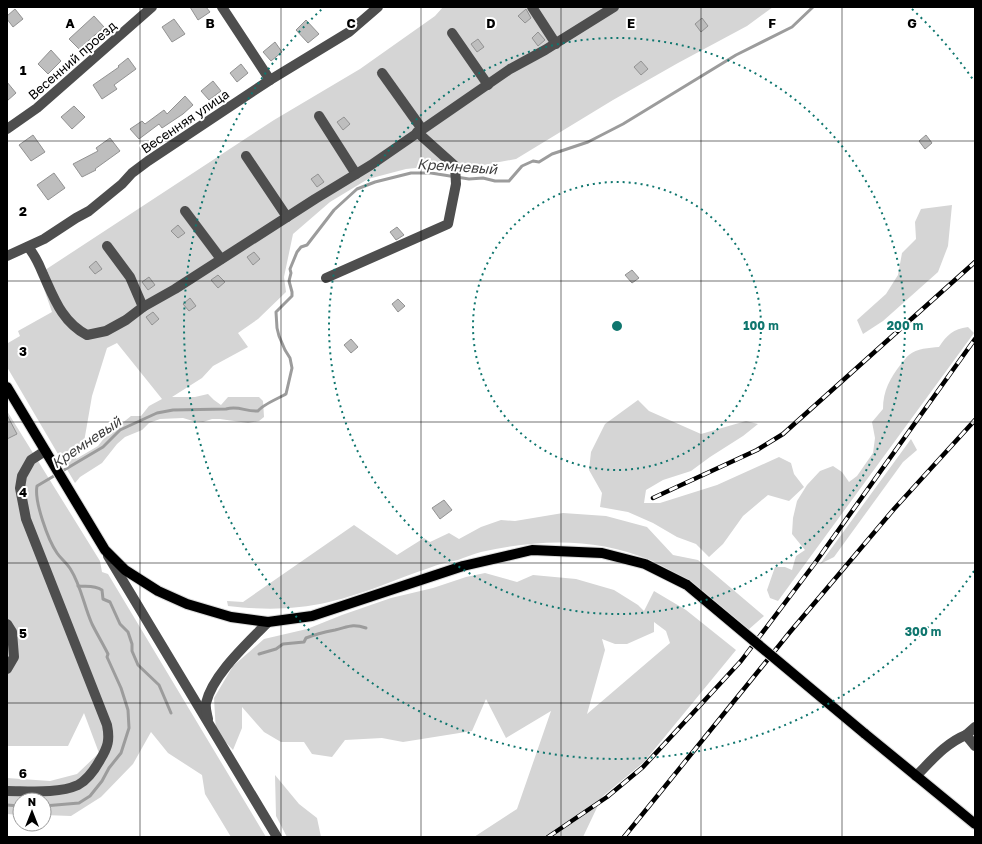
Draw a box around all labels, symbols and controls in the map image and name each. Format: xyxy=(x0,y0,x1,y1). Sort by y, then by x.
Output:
text: A xyxy=(65,15,75,31)
text: B xyxy=(205,15,215,31)
text: C xyxy=(346,15,356,31)
text: D xyxy=(486,15,496,31)
text: E xyxy=(627,15,635,31)
text: F xyxy=(768,15,776,31)
text: G xyxy=(907,15,917,31)
street label: Весенний проезд xyxy=(25,17,119,103)
text: 1 xyxy=(20,62,27,78)
street label: Весенняя улица xyxy=(138,86,232,156)
water label: Кремневый xyxy=(417,155,499,177)
text: 2 xyxy=(19,203,27,219)
text: 100 m xyxy=(743,318,779,333)
text: 200 m xyxy=(887,318,923,333)
centre of rings xyxy=(610,319,624,333)
text: 3 xyxy=(19,343,27,359)
water label: Кремневый xyxy=(48,412,125,471)
text: 4 xyxy=(19,484,27,500)
text: 300 m xyxy=(905,624,941,639)
text: 5 xyxy=(19,625,27,641)
text: 6 xyxy=(19,765,27,781)
north arrow xyxy=(12,792,52,832)
text: N xyxy=(28,795,36,808)

